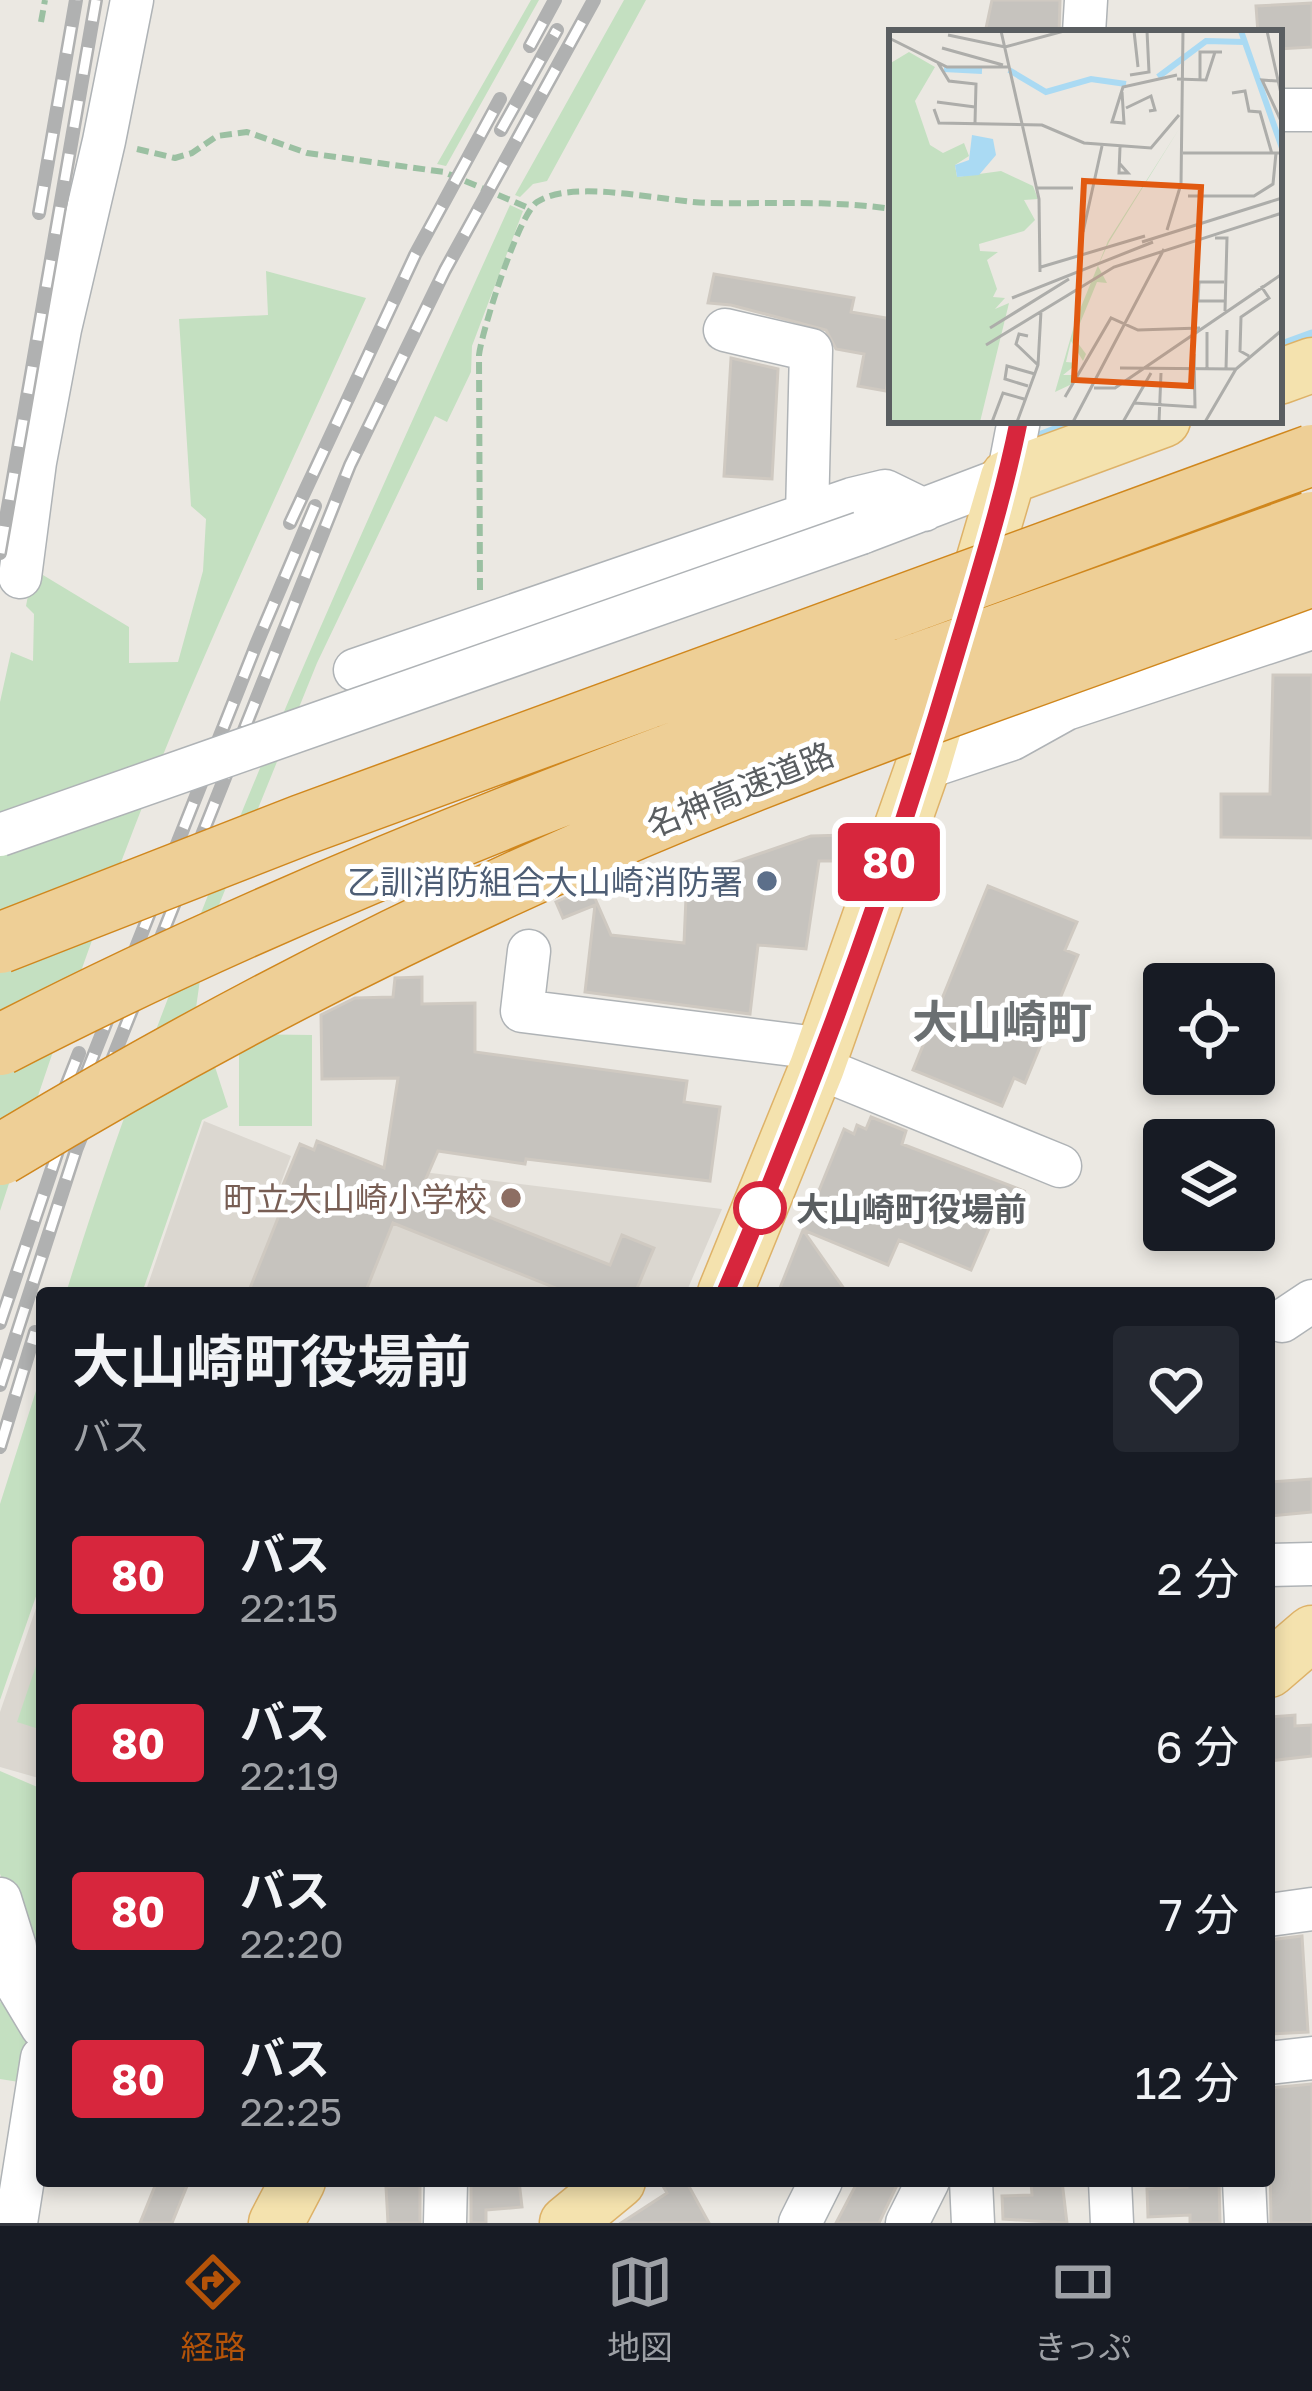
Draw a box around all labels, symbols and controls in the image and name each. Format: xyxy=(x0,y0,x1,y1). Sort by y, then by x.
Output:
inset map xyxy=(889,30,1282,423)
street label: 名神高速道路 xyxy=(641,734,839,844)
line badge: 80 xyxy=(835,823,943,901)
text: 80 xyxy=(862,837,916,887)
place label: 乙訓消防組合大山崎消防署 xyxy=(347,862,743,901)
marker: 乙訓消防組合大山崎消防署 xyxy=(754,868,780,894)
map controls xyxy=(1143,963,1275,1251)
button: locate xyxy=(1143,963,1275,1095)
district label: 大山崎町 xyxy=(912,994,1092,1048)
button: layers xyxy=(1143,1119,1275,1251)
place label: 町立大山崎小学校 xyxy=(223,1179,487,1218)
marker: 大山崎町役場前 xyxy=(735,1183,785,1233)
marker: 町立大山崎小学校 xyxy=(498,1185,524,1211)
place label: 大山崎町役場前 xyxy=(796,1189,1027,1228)
text: 大山崎町役場前 xyxy=(72,1326,471,1395)
button: heart xyxy=(1113,1326,1239,1452)
text: バス xyxy=(72,1413,150,1460)
text: バス xyxy=(240,1527,330,1581)
text: 80 xyxy=(111,1550,165,1600)
text: 2 分 xyxy=(1157,1551,1239,1605)
text: 22:15 xyxy=(240,1584,338,1631)
text: バス xyxy=(240,1695,330,1749)
text: 80 xyxy=(111,1718,165,1768)
text: 6 分 xyxy=(1156,1719,1239,1773)
text: 22:19 xyxy=(240,1752,339,1799)
text: バス xyxy=(240,1863,330,1917)
text: 80 xyxy=(111,1886,165,1936)
text: 7 分 xyxy=(1159,1887,1239,1941)
text: 22:20 xyxy=(240,1920,344,1967)
text: バス xyxy=(240,2031,330,2085)
text: 80 xyxy=(111,2054,165,2104)
text: 12 分 xyxy=(1135,2055,1239,2109)
text: 22:25 xyxy=(240,2088,342,2135)
tab: 経路 xyxy=(180,2249,246,2369)
tab: 地図 xyxy=(607,2249,673,2369)
tab: きっぷ xyxy=(1034,2249,1132,2369)

